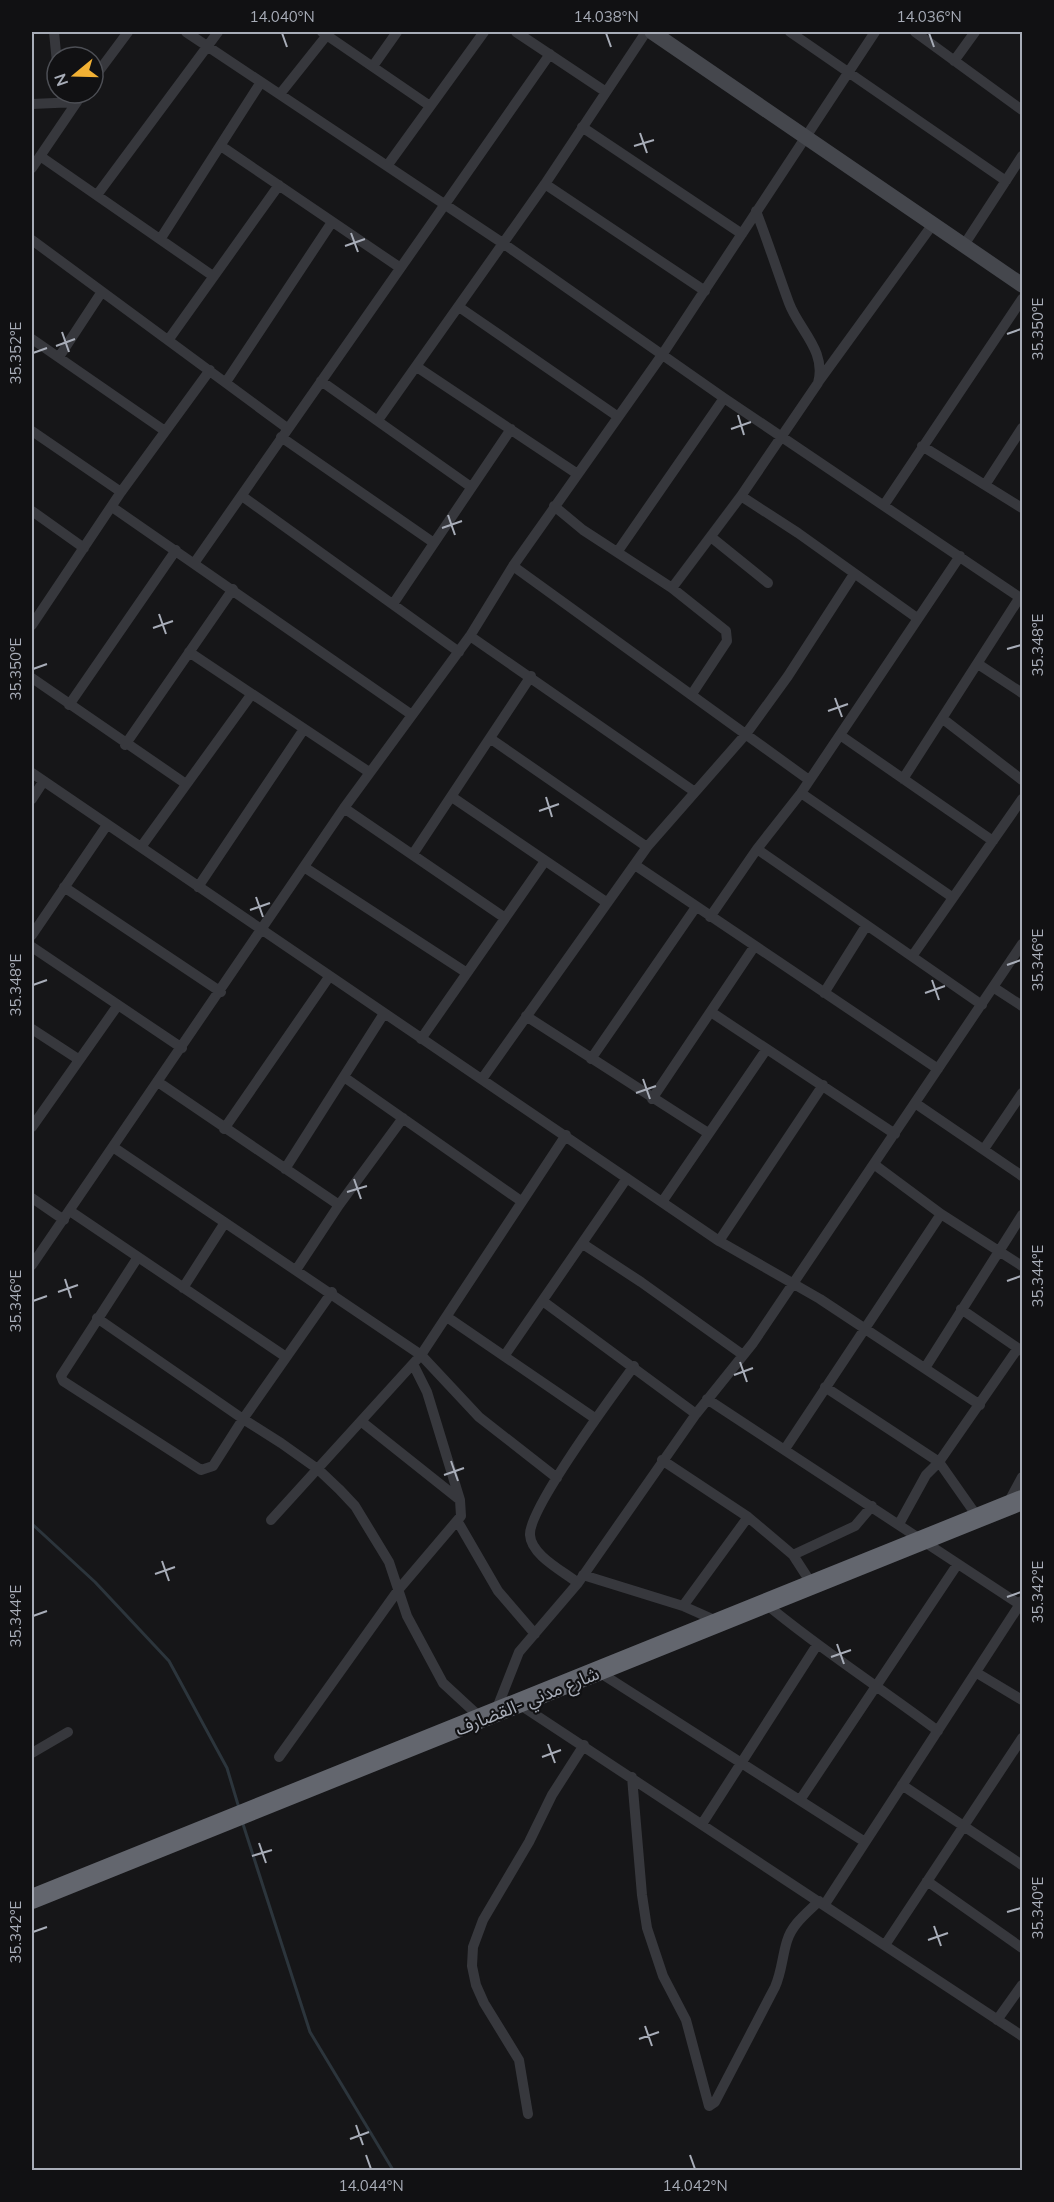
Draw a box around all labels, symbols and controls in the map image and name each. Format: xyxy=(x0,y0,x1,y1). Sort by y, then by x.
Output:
text: 14.040°N xyxy=(249,7,315,26)
text: 14.038°N xyxy=(573,7,639,26)
text: 14.036°N xyxy=(896,7,962,26)
north arrow xyxy=(45,45,105,105)
text: N xyxy=(49,71,72,89)
text: 35.350°E xyxy=(1028,297,1047,360)
text: 35.352°E xyxy=(6,321,25,384)
text: 35.348°E xyxy=(1028,613,1047,676)
text: 35.350°E xyxy=(6,637,25,700)
text: 35.346°E xyxy=(1028,928,1047,991)
text: 35.348°E xyxy=(6,953,25,1016)
text: 35.344°E xyxy=(1028,1244,1047,1307)
text: 35.346°E xyxy=(6,1269,25,1332)
text: 35.342°E xyxy=(1028,1560,1047,1623)
text: 35.344°E xyxy=(6,1584,25,1647)
street label: شارع مدني -القضارف xyxy=(452,1662,603,1743)
text: 35.340°E xyxy=(1028,1876,1047,1939)
text: 35.342°E xyxy=(6,1900,25,1963)
text: 14.044°N xyxy=(338,2176,404,2195)
text: 14.042°N xyxy=(662,2176,728,2195)

